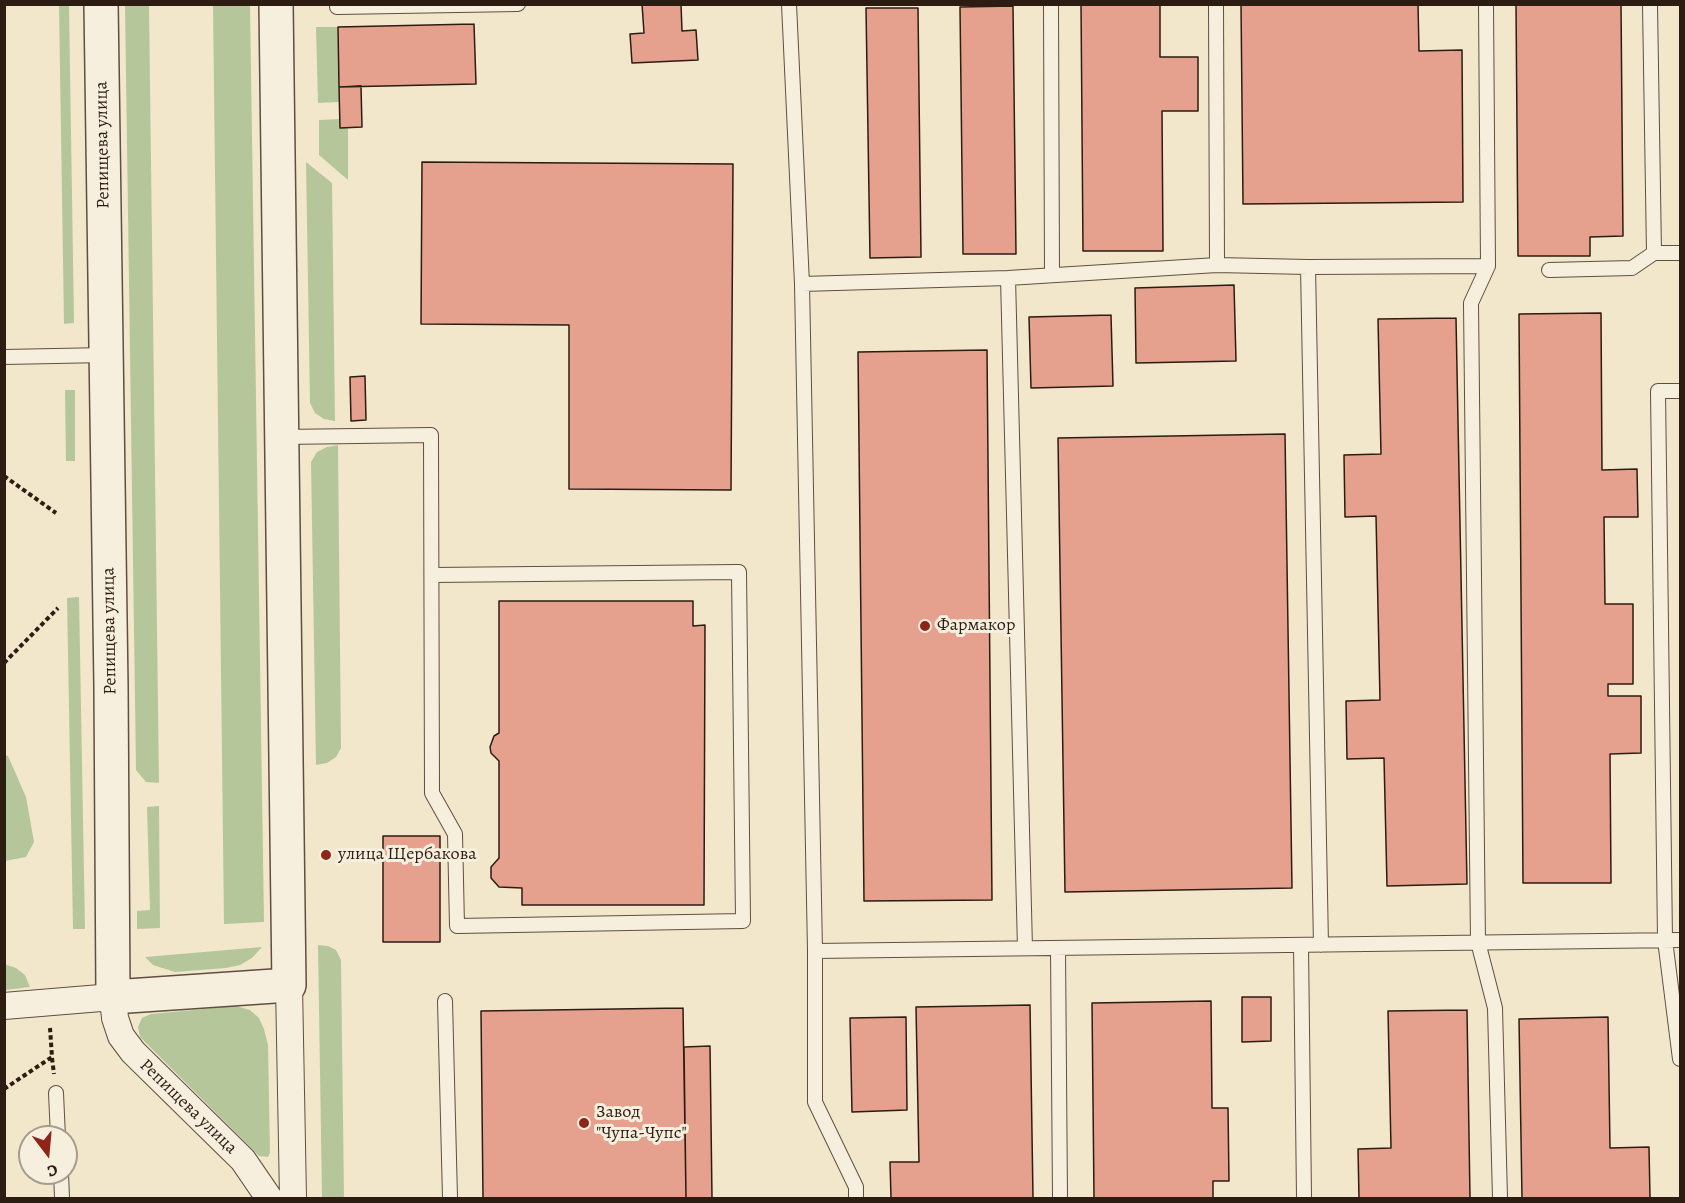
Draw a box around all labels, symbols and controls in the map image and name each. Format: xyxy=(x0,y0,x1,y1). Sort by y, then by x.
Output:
street label: Репищева улица xyxy=(91,81,115,209)
street label: Репищева улица xyxy=(98,567,122,695)
place label: Фармакор xyxy=(937,615,1015,637)
marker: Фармакор xyxy=(918,619,932,633)
place label: улица Щербакова xyxy=(338,844,477,866)
marker: улица Щербакова xyxy=(319,848,333,862)
street label: Репищева улица xyxy=(135,1055,241,1159)
place label: Завод "Чупа-Чупс" xyxy=(596,1102,687,1144)
marker: Завод "Чупа-Чупс" xyxy=(577,1116,591,1130)
north arrow xyxy=(18,1125,78,1185)
text: С xyxy=(45,1158,60,1182)

